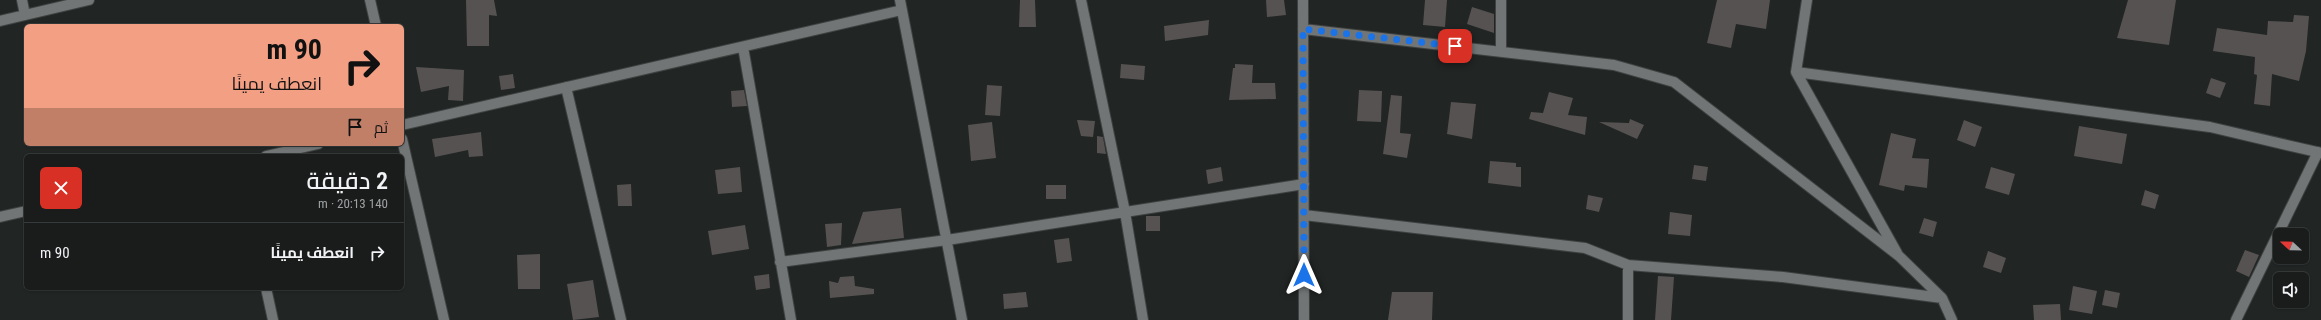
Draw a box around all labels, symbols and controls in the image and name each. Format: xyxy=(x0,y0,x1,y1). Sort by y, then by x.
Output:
pin xyxy=(1438,29,1472,63)
text: 90 m xyxy=(266,33,322,66)
icon: arrive xyxy=(1444,35,1466,57)
icon: right xyxy=(336,40,388,92)
text: انعطف يمينًا xyxy=(231,73,322,94)
icon: arrive xyxy=(344,116,366,138)
text: ثم xyxy=(374,119,388,137)
button: close xyxy=(40,167,82,209)
text: 2 دقيقة xyxy=(306,167,388,195)
text: 140 m · 20:13 xyxy=(318,196,388,211)
north arrow xyxy=(2273,228,2309,264)
map controls xyxy=(2273,228,2309,308)
icon: right xyxy=(366,242,388,264)
text: 90 m xyxy=(40,244,70,262)
text: انعطف يمينًا xyxy=(271,244,354,262)
position arrow xyxy=(1283,254,1325,296)
button: sound xyxy=(2273,272,2309,308)

